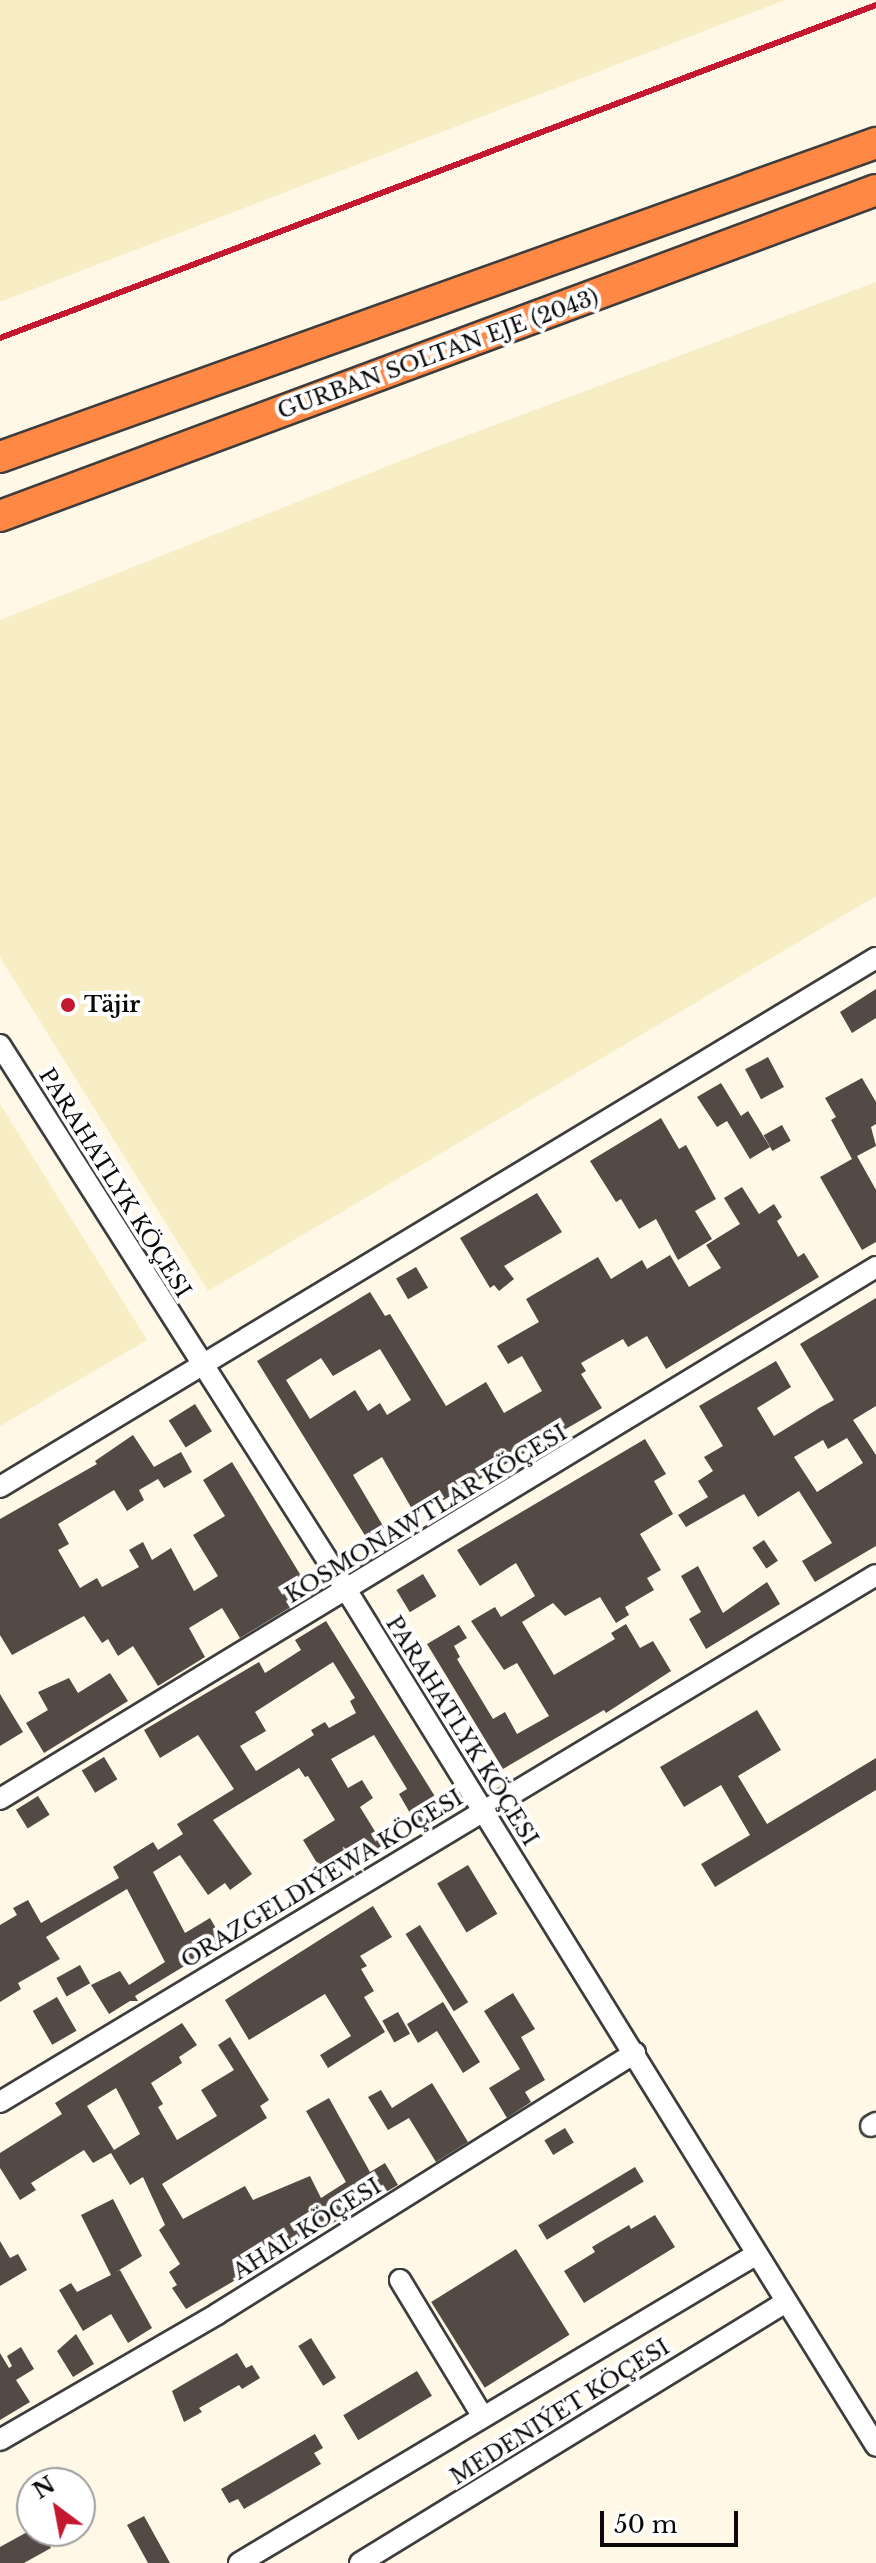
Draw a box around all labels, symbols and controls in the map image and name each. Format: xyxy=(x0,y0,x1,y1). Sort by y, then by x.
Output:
street label: GURBAN SOLTAN EJE (2043) xyxy=(274,284,602,424)
place label: Täjir xyxy=(84,992,140,1018)
marker: Täjir xyxy=(59,996,77,1014)
street label: PARAHATLYK KÖÇESI xyxy=(33,1063,197,1303)
street label: KOSMONAWTLAR KÖÇESI xyxy=(280,1419,572,1609)
street label: PARAHATLYK KÖÇESI xyxy=(380,1611,544,1851)
street label: ORAZGELDIÝEWA KÖÇESI xyxy=(176,1784,468,1974)
street label: AHAL KÖÇESI xyxy=(228,2173,386,2285)
street label: MEDENIÝET KÖÇESI xyxy=(445,2333,675,2491)
north arrow xyxy=(16,2467,96,2547)
text: N xyxy=(28,2471,60,2505)
scale bar xyxy=(604,2495,742,2545)
text: 50 m xyxy=(614,2510,677,2539)

